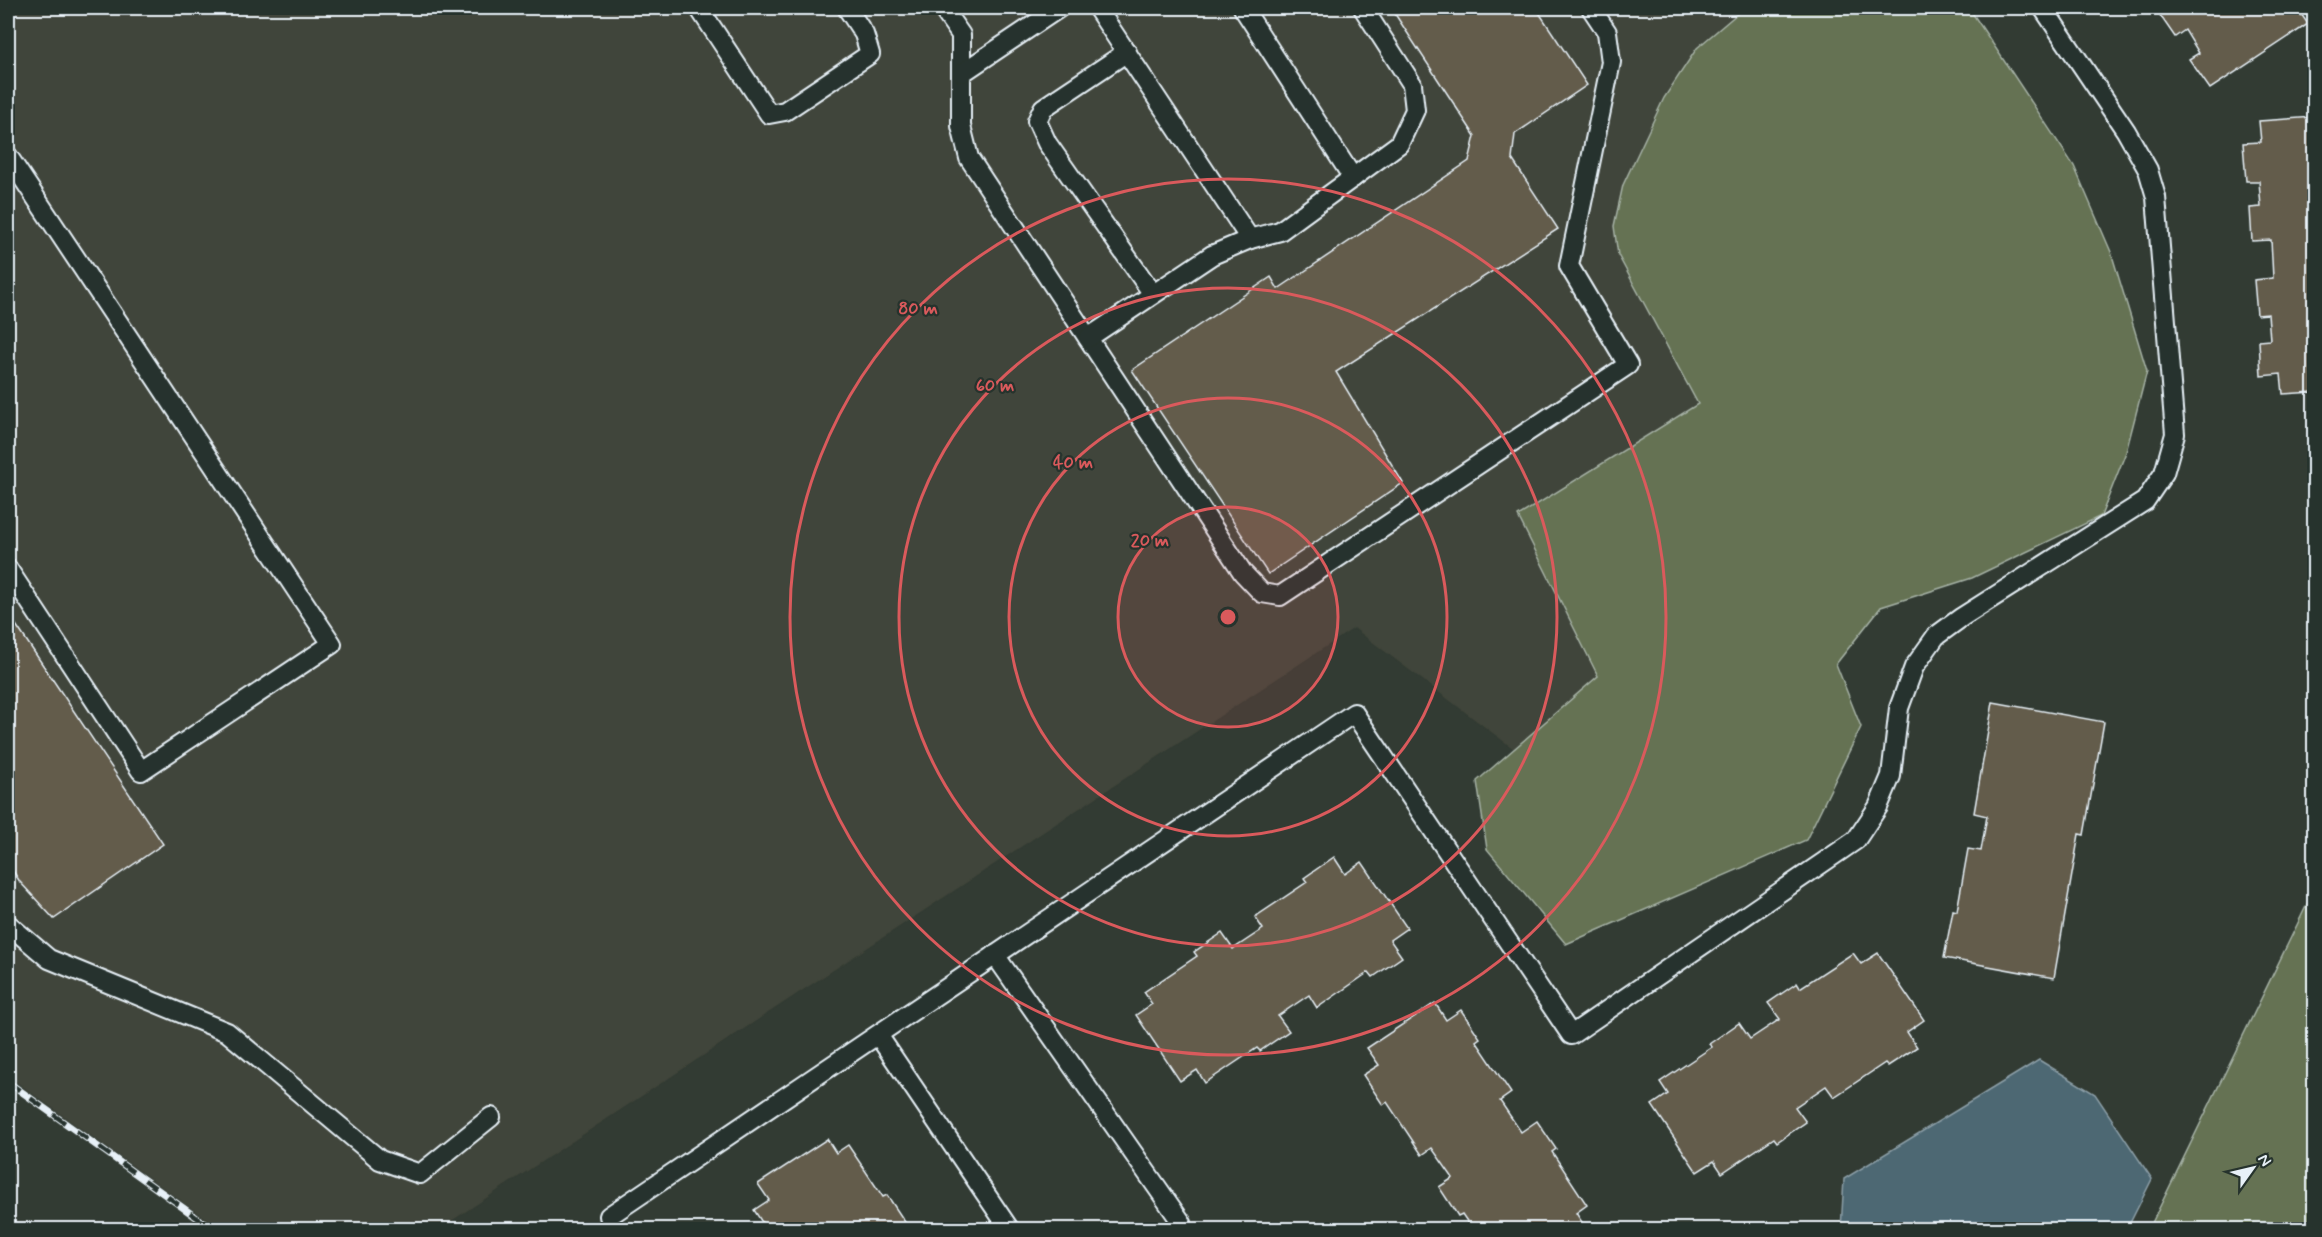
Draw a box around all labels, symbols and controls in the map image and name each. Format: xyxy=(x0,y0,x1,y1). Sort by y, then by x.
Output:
text: 80 m xyxy=(898,297,938,321)
text: 60 m xyxy=(976,374,1014,398)
text: 40 m xyxy=(1053,451,1093,475)
text: 20 m xyxy=(1131,529,1169,553)
centre of rings xyxy=(1218,607,1238,627)
north arrow xyxy=(2223,1138,2283,1198)
text: N xyxy=(2253,1150,2276,1171)

